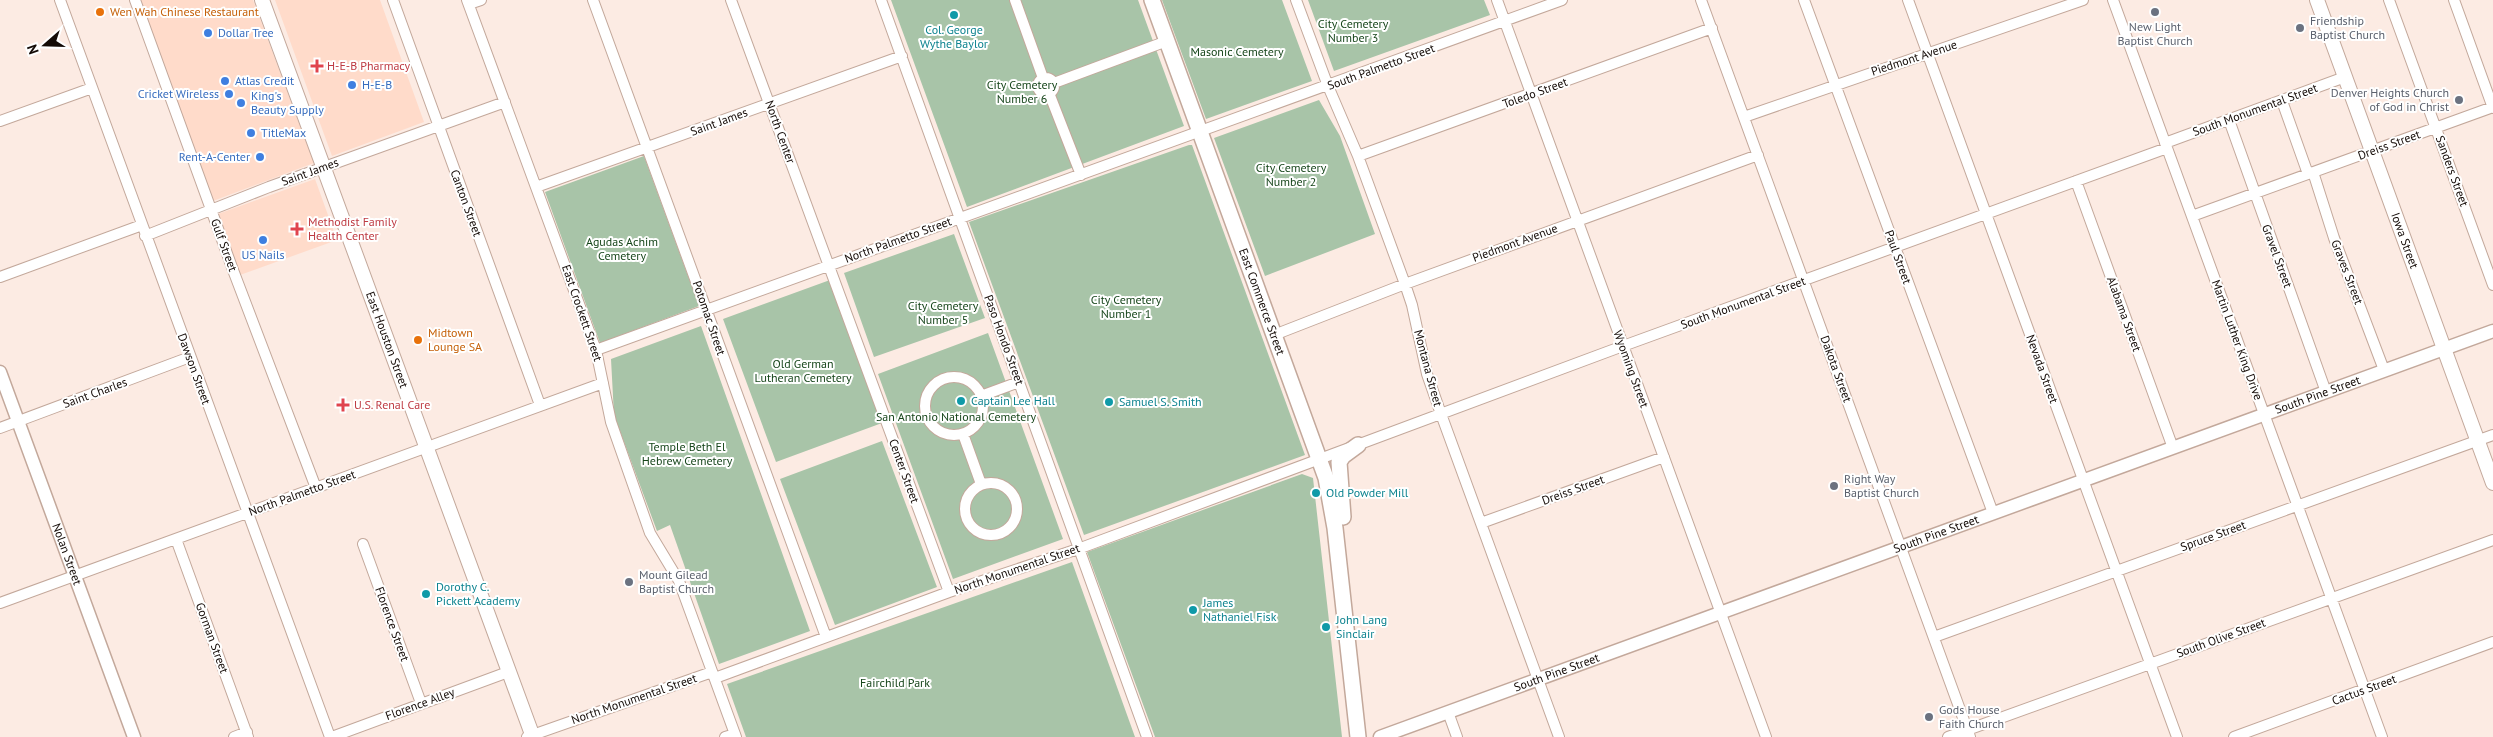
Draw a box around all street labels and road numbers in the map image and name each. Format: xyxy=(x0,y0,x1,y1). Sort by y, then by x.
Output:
street label: Piedmont Avenue xyxy=(1869,37,1959,79)
street label: South Palmetto Street xyxy=(1325,40,1436,93)
street label: Toledo Street xyxy=(1500,74,1569,111)
street label: South Monumental Street xyxy=(2190,80,2319,139)
street label: North Center xyxy=(762,98,799,165)
street label: Saint James xyxy=(688,104,749,139)
street label: Dreiss Street xyxy=(2356,126,2422,163)
street label: Sanders Street xyxy=(2433,133,2472,208)
street label: Saint James xyxy=(279,154,340,189)
street label: Canton Street xyxy=(447,167,485,238)
street label: Iowa Street xyxy=(2388,210,2422,270)
street label: North Palmetto Street xyxy=(842,213,953,266)
street label: Gulf Street xyxy=(208,216,241,273)
street label: Piedmont Avenue xyxy=(1470,220,1559,265)
street label: Gravel Street xyxy=(2259,222,2296,290)
street label: Paul Street xyxy=(1882,228,1915,286)
street label: Graves Street xyxy=(2328,237,2367,306)
street label: East Commerce Street xyxy=(1236,246,1289,357)
street label: East Crockett Street xyxy=(559,263,606,363)
street label: South Monumental Street xyxy=(1678,273,1807,332)
street label: Alabama Street xyxy=(2104,274,2145,353)
street label: Martin Luther King Drive xyxy=(2209,278,2266,402)
street label: Potomac Street xyxy=(690,279,729,357)
street label: East Houston Street xyxy=(363,289,412,390)
street label: Paso Hondo Street xyxy=(981,293,1028,387)
street label: Montana Street xyxy=(1411,328,1446,408)
street label: Wyoming Street xyxy=(1610,328,1652,410)
street label: Dawson Street xyxy=(175,331,214,406)
street label: Nevada Street xyxy=(2023,332,2062,405)
street label: Dakota Street xyxy=(1817,334,1855,404)
street label: South Pine Street xyxy=(2273,372,2362,417)
street label: Saint Charles xyxy=(61,374,129,411)
street label: Center Street xyxy=(886,437,923,505)
street label: North Palmetto Street xyxy=(246,466,357,519)
street label: Dreiss Street xyxy=(1540,471,1606,508)
street label: South Pine Street xyxy=(1891,511,1981,556)
street label: Spruce Street xyxy=(2178,517,2248,554)
street label: Nolan Street xyxy=(49,521,85,587)
street label: North Monumental Street xyxy=(952,540,1081,597)
street label: Florence Street xyxy=(372,585,413,663)
street label: Gorman Street xyxy=(193,601,232,675)
street label: South Olive Street xyxy=(2174,614,2267,661)
street label: South Pine Street xyxy=(1512,650,1601,695)
street label: North Monumental Street xyxy=(569,670,698,727)
street label: Cactus Street xyxy=(2330,671,2398,708)
street label: Florence Alley xyxy=(383,684,457,723)

